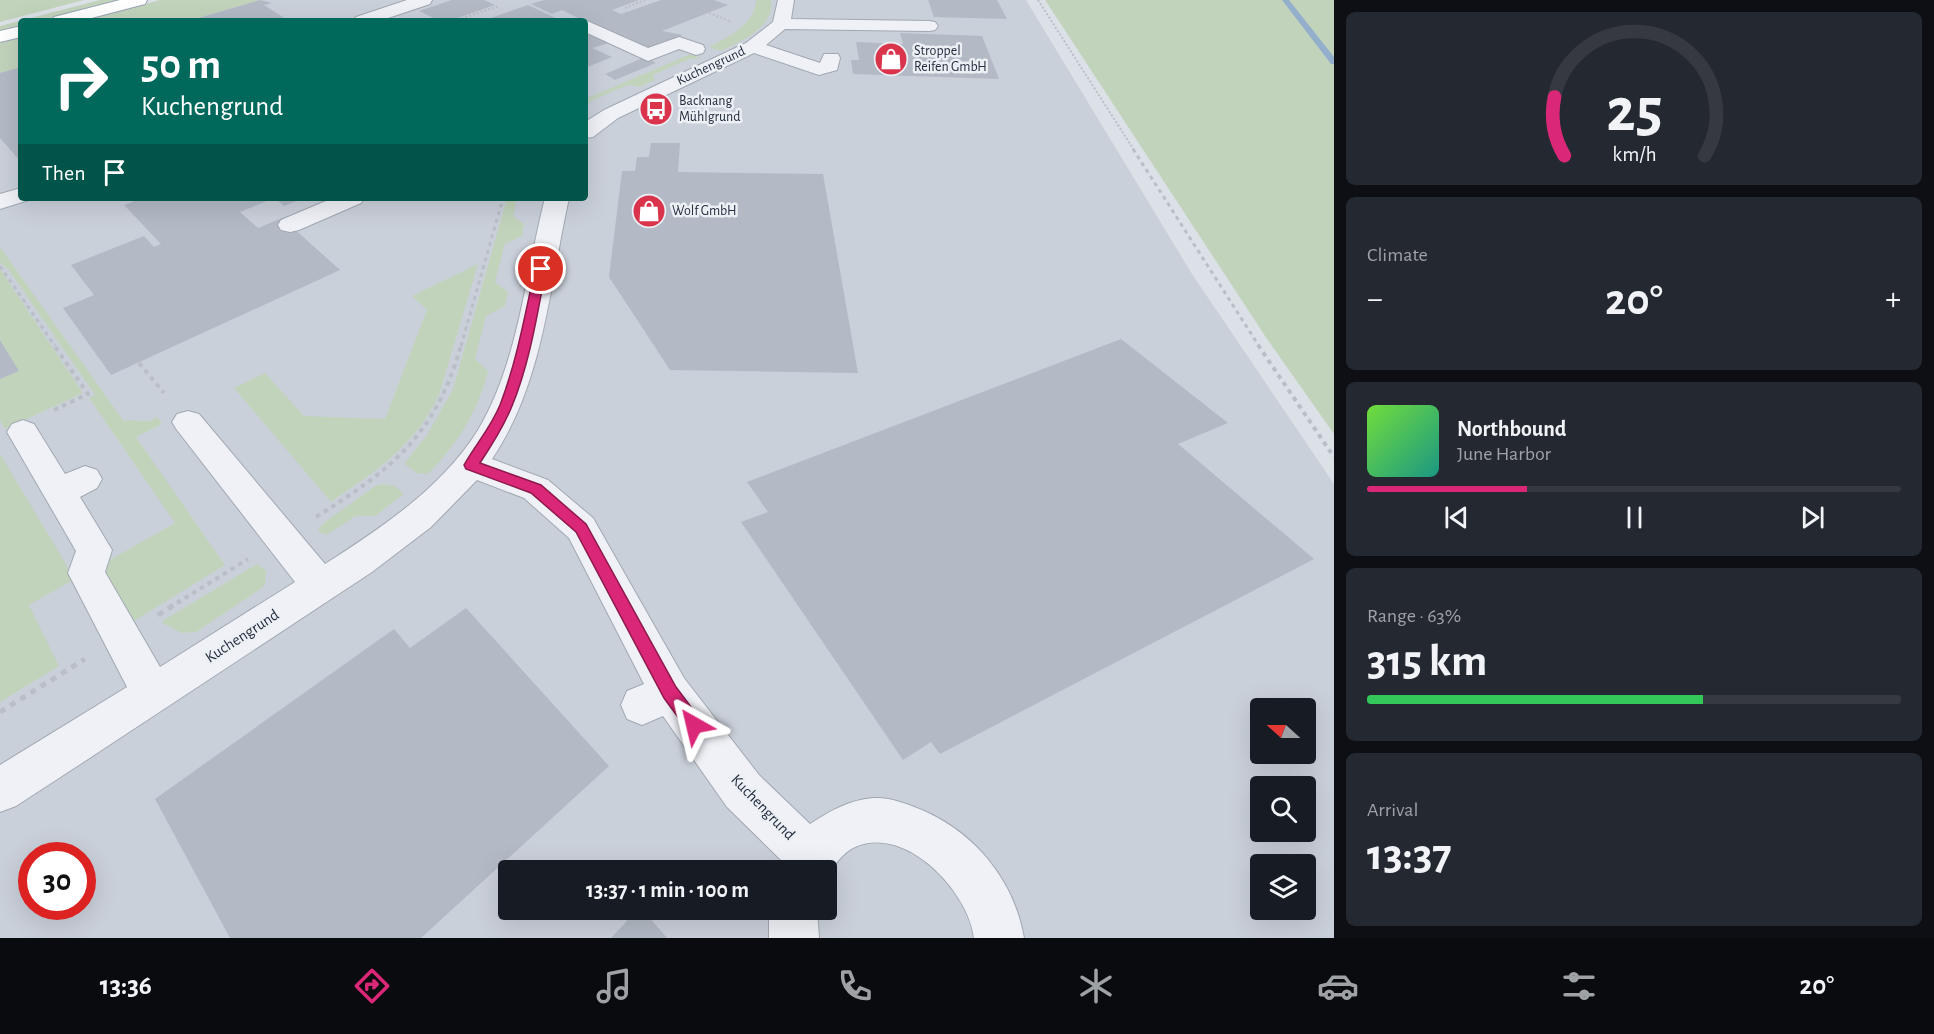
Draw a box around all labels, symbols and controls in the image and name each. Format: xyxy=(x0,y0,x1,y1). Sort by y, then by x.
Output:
shop icon: Stroppel Reifen GmbH xyxy=(873,41,909,77)
icon: right xyxy=(42,42,120,120)
text: 50 m xyxy=(141,44,221,86)
street label: Kuchengrund xyxy=(675,44,747,88)
place label: Stroppel Reifen GmbH xyxy=(914,44,987,74)
text: 25 xyxy=(1606,80,1662,142)
bus stop icon: Backnang Mühlgrund xyxy=(638,91,674,127)
text: Kuchengrund xyxy=(141,93,283,120)
place label: Backnang Mühlgrund xyxy=(679,94,740,124)
text: km/h xyxy=(1612,144,1656,165)
icon: arrive xyxy=(98,156,131,189)
text: Then xyxy=(42,162,86,184)
shop icon: Wolf GmbH xyxy=(631,193,667,229)
place label: Wolf GmbH xyxy=(672,204,737,218)
pin xyxy=(515,243,566,294)
text: Climate xyxy=(1367,245,1428,265)
icon: arrive xyxy=(524,252,557,285)
text: 20° xyxy=(1605,278,1663,323)
text: − xyxy=(1367,283,1383,316)
text: + xyxy=(1885,283,1901,316)
text: Northbound xyxy=(1457,418,1566,440)
text: June Harbor xyxy=(1457,444,1551,464)
icon: previous xyxy=(1440,501,1473,534)
icon: pause xyxy=(1618,501,1651,534)
icon: next xyxy=(1796,501,1829,534)
street label: Kuchengrund xyxy=(202,606,282,666)
text: Range · 63% xyxy=(1367,606,1461,626)
text: 315 km xyxy=(1367,639,1487,684)
position arrow xyxy=(662,693,726,757)
north arrow xyxy=(1250,698,1316,764)
map controls xyxy=(1250,698,1316,920)
street label: Kuchengrund xyxy=(728,771,798,843)
button: search xyxy=(1250,776,1316,842)
text: Arrival xyxy=(1367,800,1418,820)
text: 13:37 xyxy=(1367,833,1452,878)
speed limit sign: 30 xyxy=(18,842,96,920)
button: layers xyxy=(1250,854,1316,920)
text: 13:37 · 1 min · 100 m xyxy=(586,879,749,901)
icon: directions xyxy=(351,965,393,1007)
icon: music xyxy=(593,965,635,1007)
icon: phone xyxy=(834,965,876,1007)
icon: climate xyxy=(1075,965,1117,1007)
icon: car xyxy=(1317,965,1359,1007)
icon: filters xyxy=(1558,965,1600,1007)
text: 13:36 xyxy=(100,972,152,999)
text: 20° xyxy=(1800,972,1834,999)

